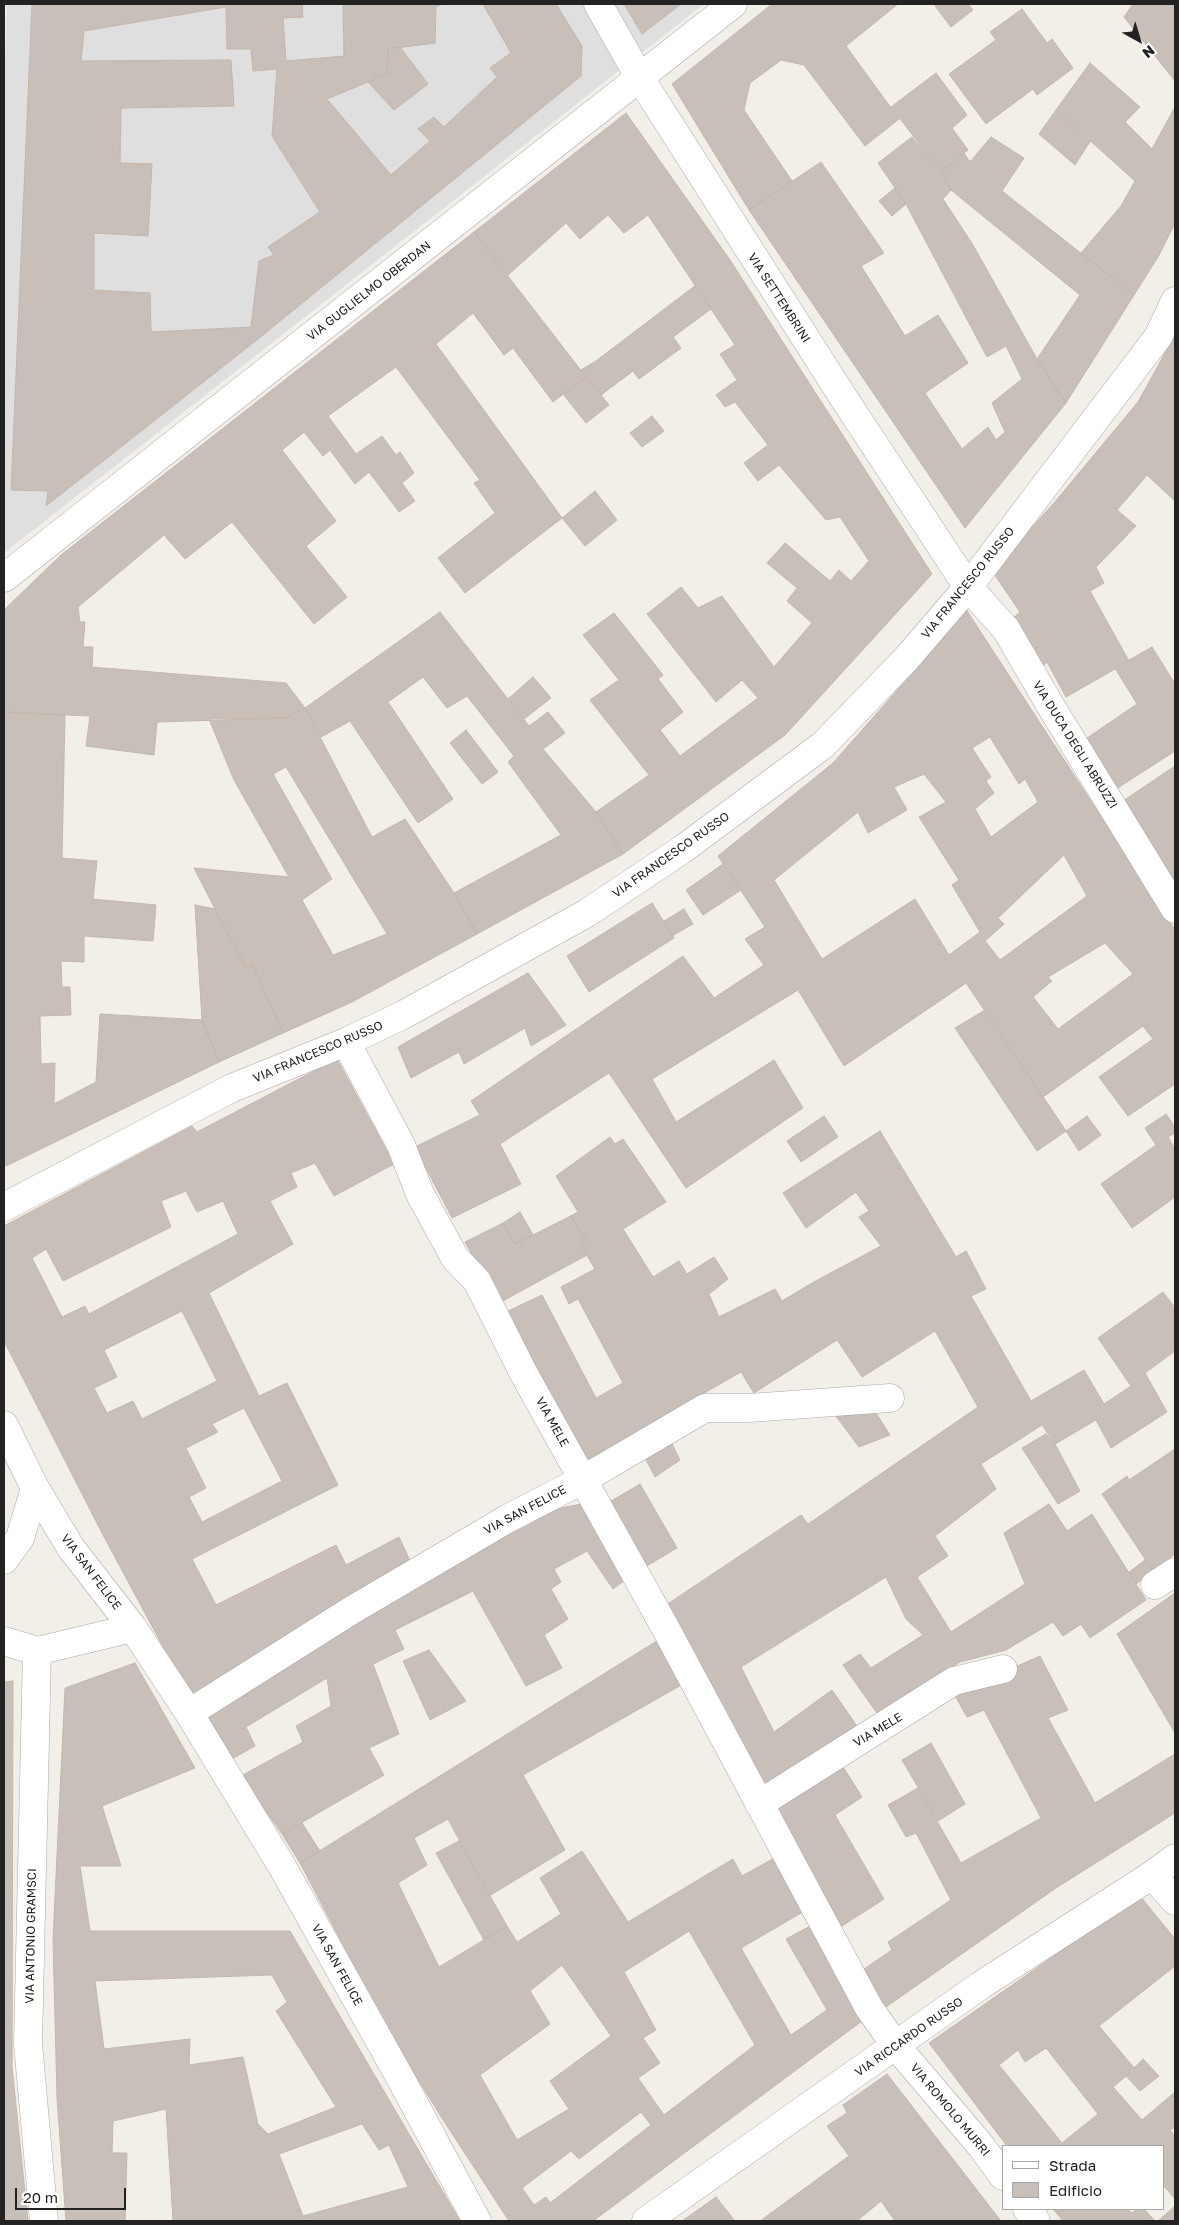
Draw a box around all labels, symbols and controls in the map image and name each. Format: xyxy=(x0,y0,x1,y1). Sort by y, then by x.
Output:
north arrow xyxy=(1114,15,1164,65)
text: N xyxy=(1139,42,1158,62)
street label: VIA GUGLIELMO OBERDAN xyxy=(304,238,434,344)
street label: VIA SETTEMBRINI xyxy=(745,251,813,345)
street label: VIA FRANCESCO RUSSO xyxy=(918,524,1018,642)
street label: VIA DUCA DEGLI ABRUZZI xyxy=(1030,678,1120,812)
street label: VIA FRANCESCO RUSSO xyxy=(610,809,732,901)
street label: VIA FRANCESCO RUSSO xyxy=(251,1018,385,1086)
street label: VIA MELE xyxy=(532,1395,572,1449)
street label: VIA SAN FELICE xyxy=(481,1482,569,1538)
street label: VIA SAN FELICE xyxy=(58,1531,124,1613)
street label: VIA MELE xyxy=(851,1710,905,1750)
street label: VIA ANTONIO GRAMSCI xyxy=(23,1868,39,2004)
street label: VIA SAN FELICE xyxy=(309,1922,365,2008)
street label: VIA RICCARDO RUSSO xyxy=(852,1994,966,2080)
street label: VIA ROMOLO MURRI xyxy=(907,2061,993,2159)
legend xyxy=(1002,2145,1164,2210)
text: Strada xyxy=(1049,2156,1096,2174)
scale bar xyxy=(18,2178,129,2210)
text: Edificio xyxy=(1049,2181,1102,2199)
text: 20 m xyxy=(23,2188,58,2206)

